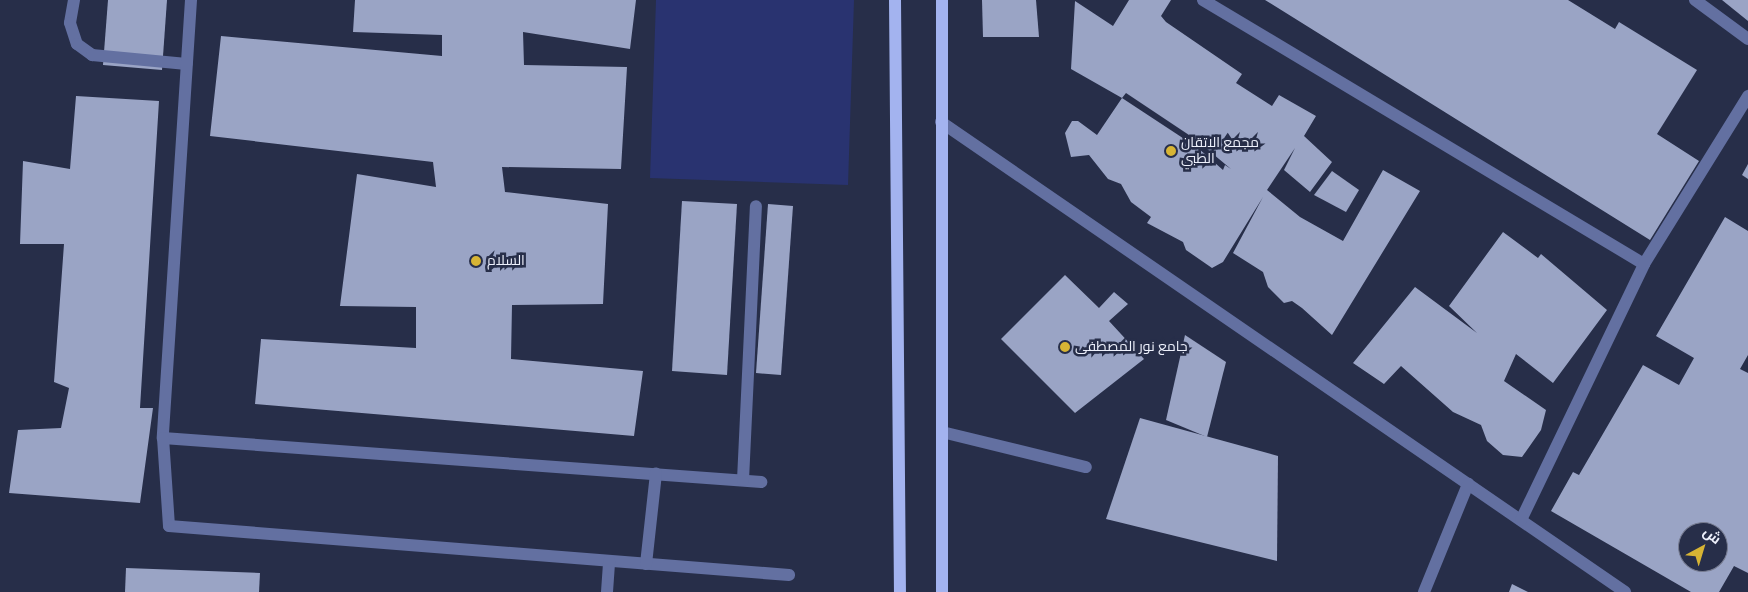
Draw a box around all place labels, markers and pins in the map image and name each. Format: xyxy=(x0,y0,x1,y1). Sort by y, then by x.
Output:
place label: مجمع الاتقان الطبي xyxy=(1181,135,1259,168)
marker: مجمع الاتقان الطبي xyxy=(1165,145,1177,157)
place label: السلام xyxy=(487,253,525,269)
marker: السلام xyxy=(469,254,483,268)
place label: جامع نور المصطفى xyxy=(1075,339,1188,355)
marker: جامع نور المصطفى xyxy=(1059,341,1071,353)

